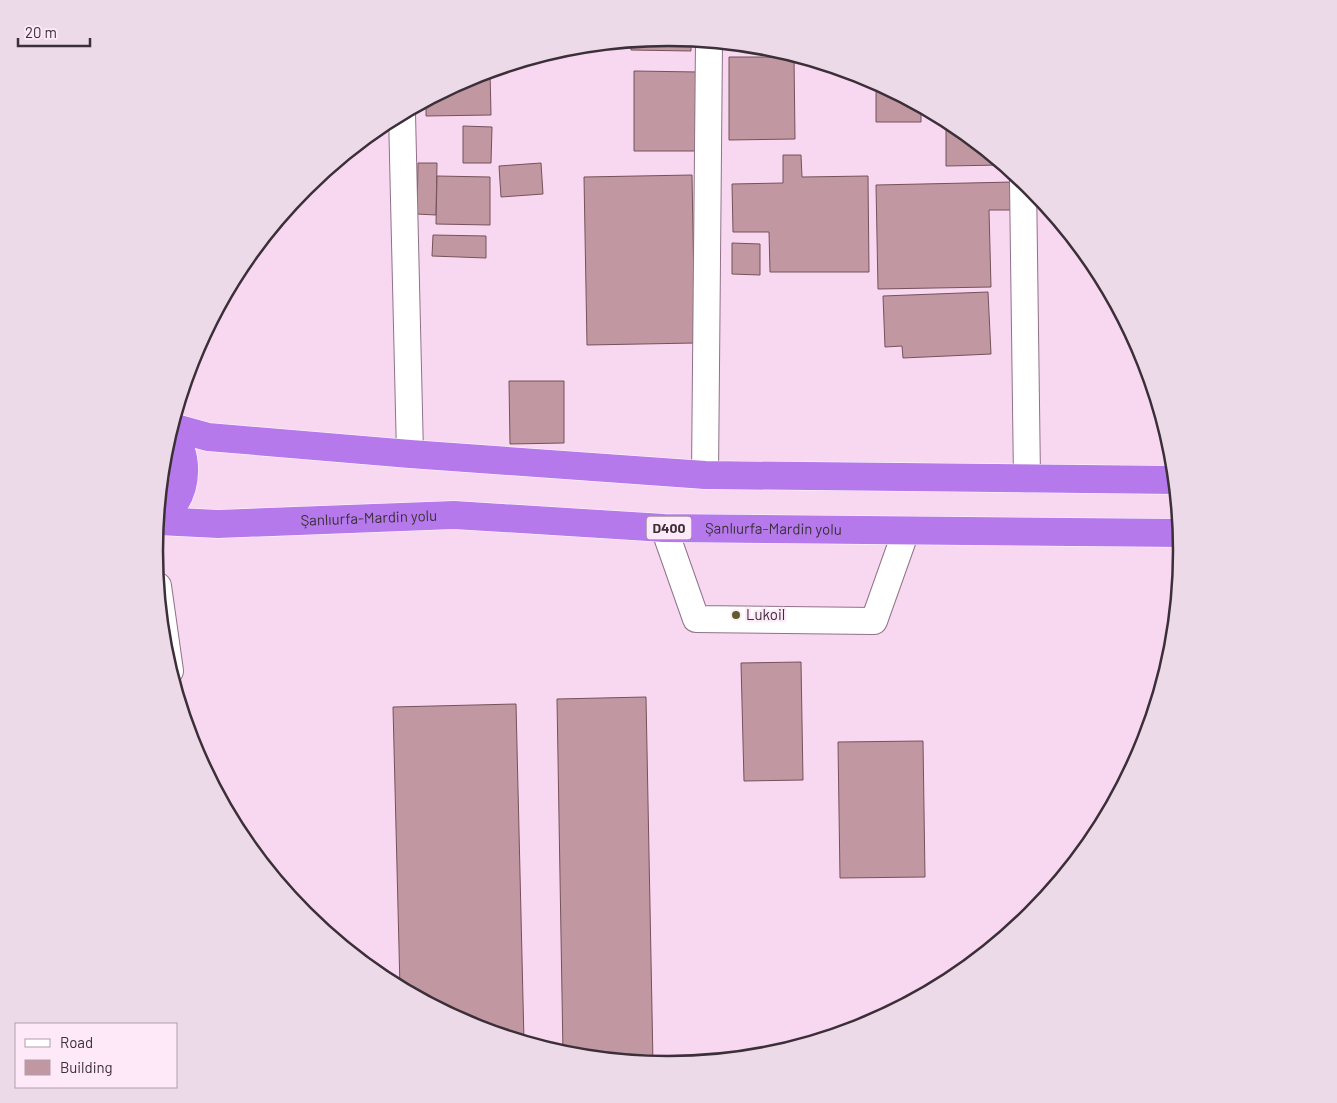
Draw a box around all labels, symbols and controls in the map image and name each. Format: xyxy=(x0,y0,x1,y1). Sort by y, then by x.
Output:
scale bar xyxy=(18,15,90,47)
text: 20 m xyxy=(25,23,57,41)
street label: Şanlıurfa-Mardin yolu xyxy=(300,506,437,529)
road number: D400 xyxy=(646,516,692,540)
street label: Şanlıurfa-Mardin yolu xyxy=(705,518,842,538)
place label: Lukoil xyxy=(746,605,785,623)
marker: Lukoil xyxy=(730,609,742,621)
legend xyxy=(15,1023,178,1088)
text: Road xyxy=(60,1033,93,1051)
text: Building xyxy=(60,1058,113,1076)

